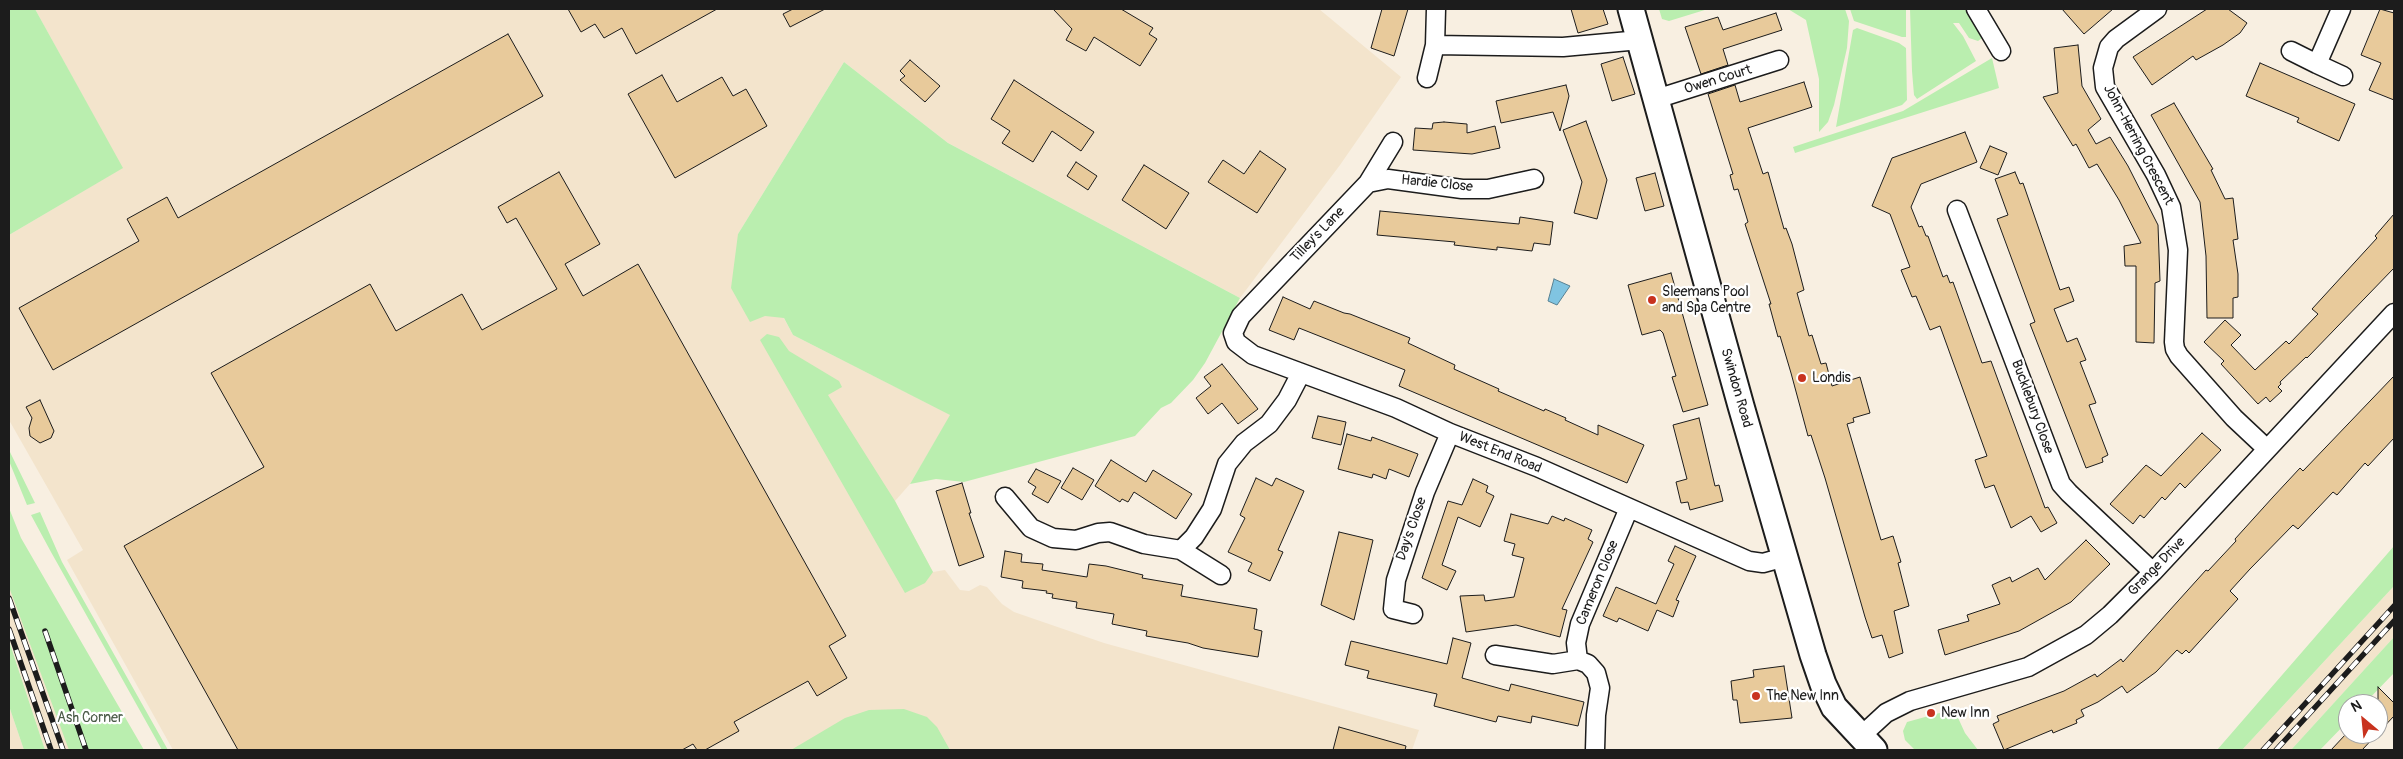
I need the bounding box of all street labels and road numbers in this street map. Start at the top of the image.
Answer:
street label: Owen Court [1682,62,1754,98]
street label: John-Herring Crescent [2099,82,2177,208]
street label: Hardie Close [1400,172,1474,196]
street label: Tilley's Lane [1288,204,1348,266]
street label: Swindon Road [1717,346,1755,430]
street label: Bucklebury Close [2007,358,2057,456]
street label: West End Road [1456,429,1544,477]
street label: Day's Close [1393,495,1431,563]
street label: Grange Drive [2125,534,2189,600]
street label: Cameron Close [1573,538,1623,628]

